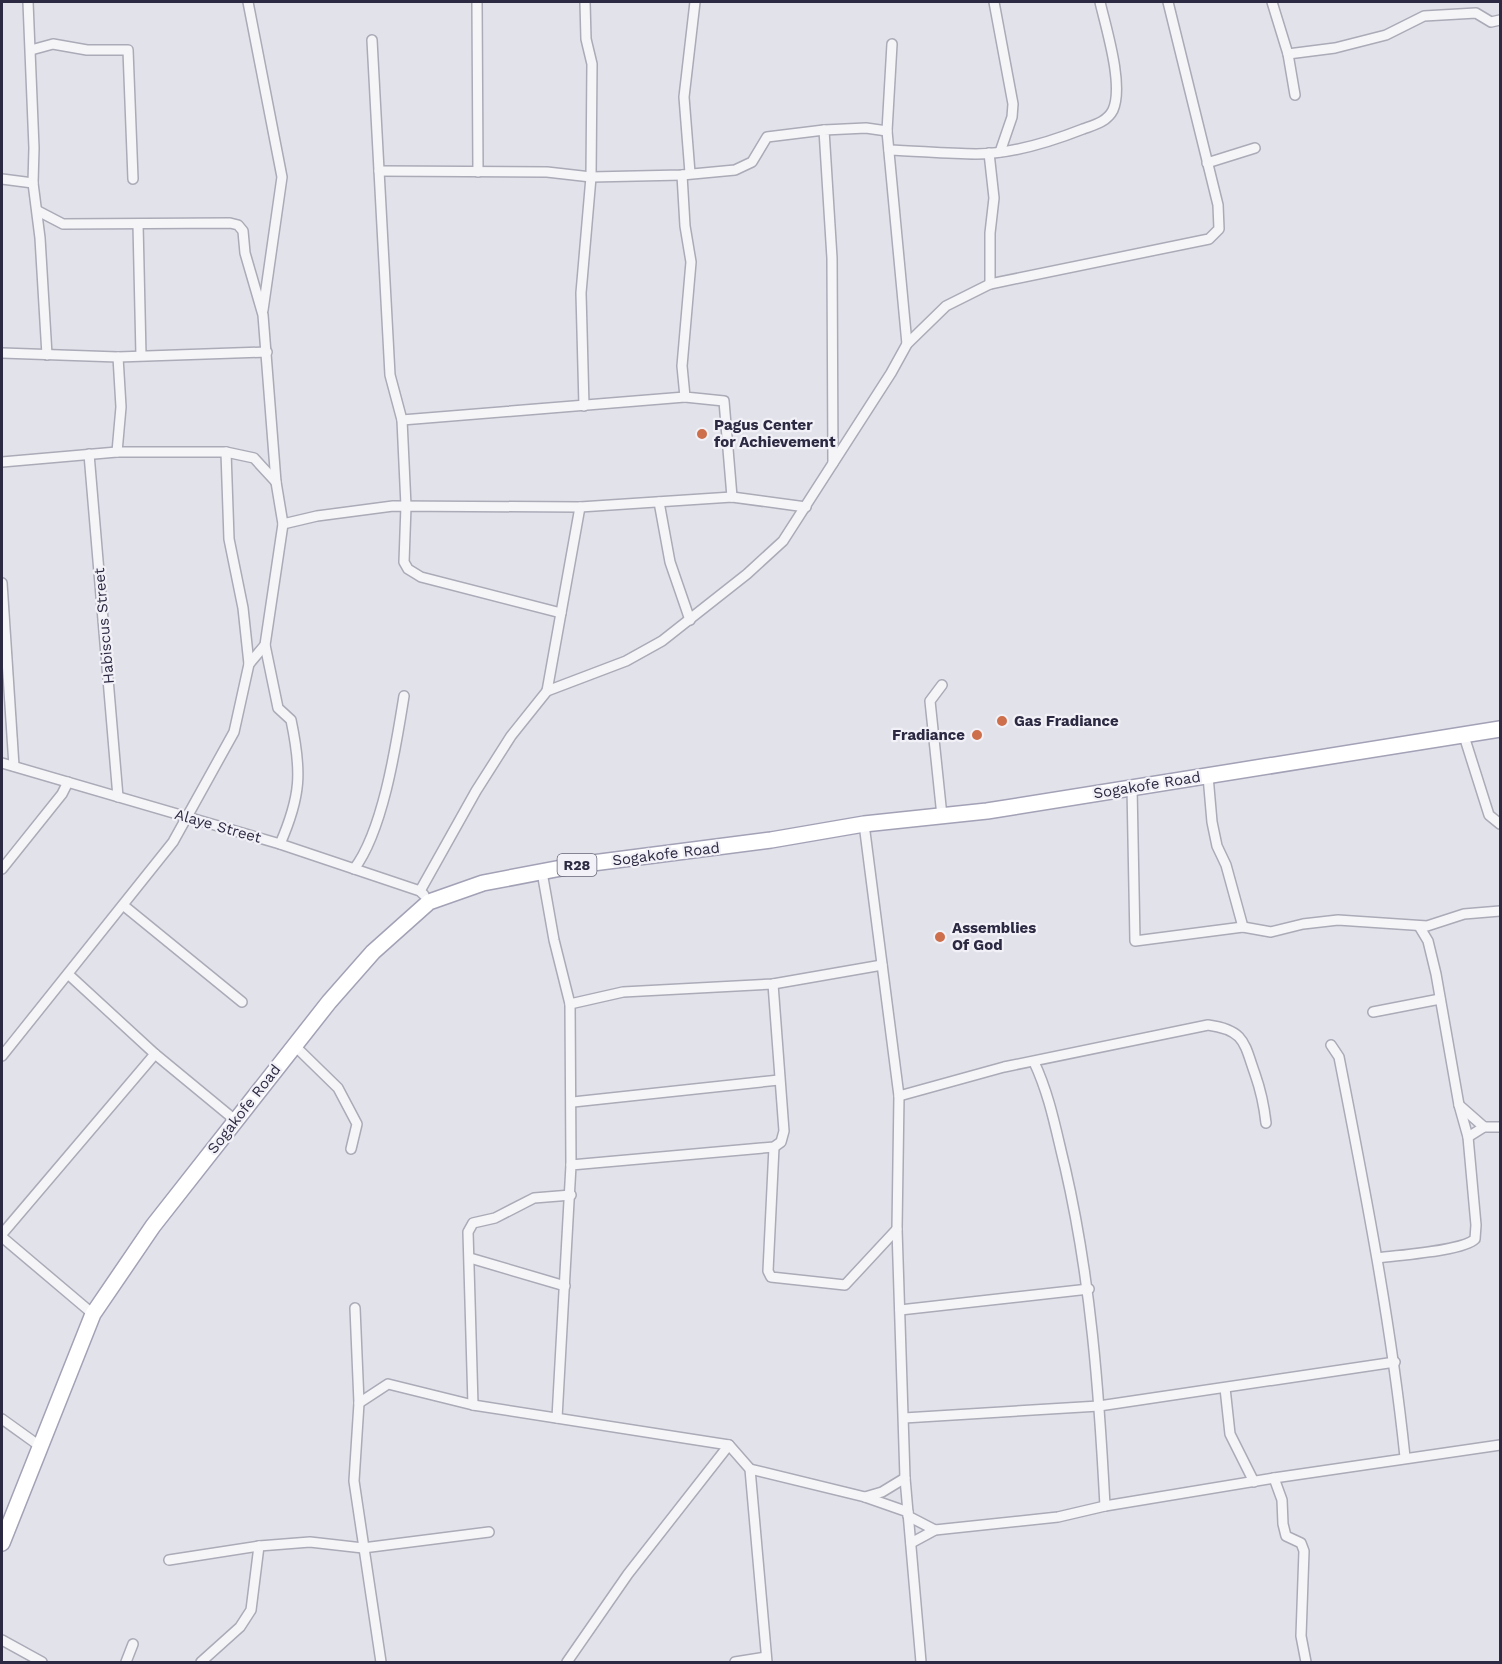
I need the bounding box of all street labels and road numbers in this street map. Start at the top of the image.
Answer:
street label: Habiscus Street [90,566,118,685]
street label: Sogakofe Road [1092,768,1202,802]
street label: Alaye Street [173,805,264,847]
street label: Sogakofe Road [611,838,721,870]
road number: R28 [558,854,596,876]
street label: Sogakofe Road [204,1061,284,1157]

